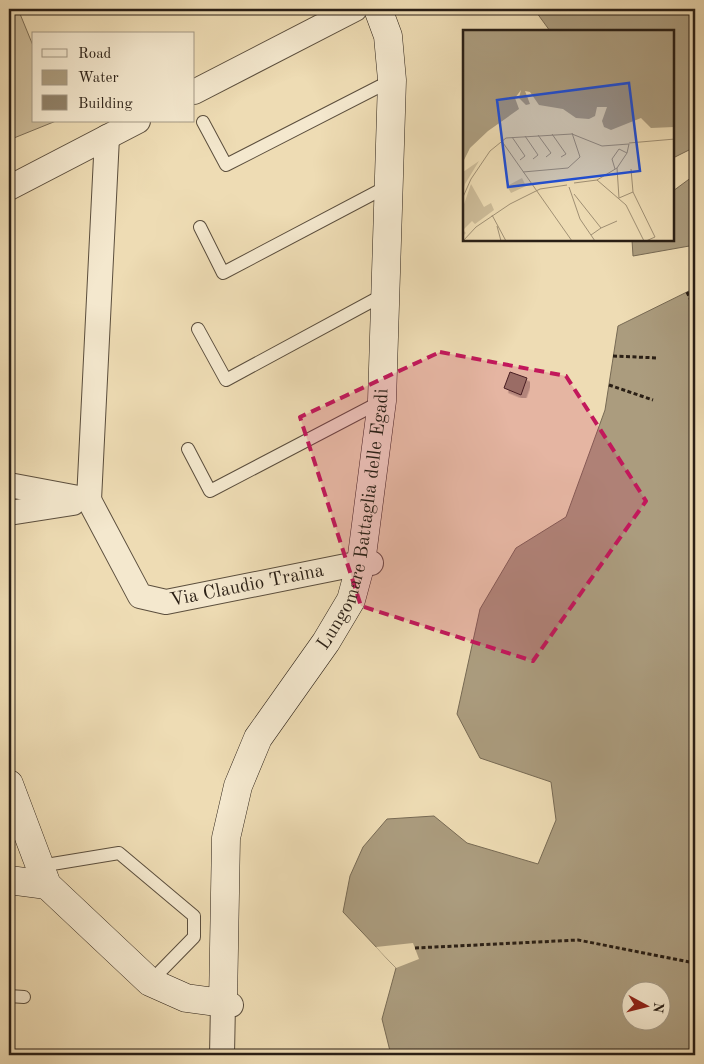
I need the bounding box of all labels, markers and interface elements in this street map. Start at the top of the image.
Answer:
inset map [463,30,674,241]
legend [32,32,195,122]
text: Road [78,47,112,62]
text: Water [78,71,119,86]
text: Building [78,97,133,112]
street label: Lungomare Battaglia delle Egadi [314,388,392,654]
street label: Via Claudio Traina [168,561,326,610]
north arrow [622,982,672,1032]
text: N [650,1001,666,1014]

